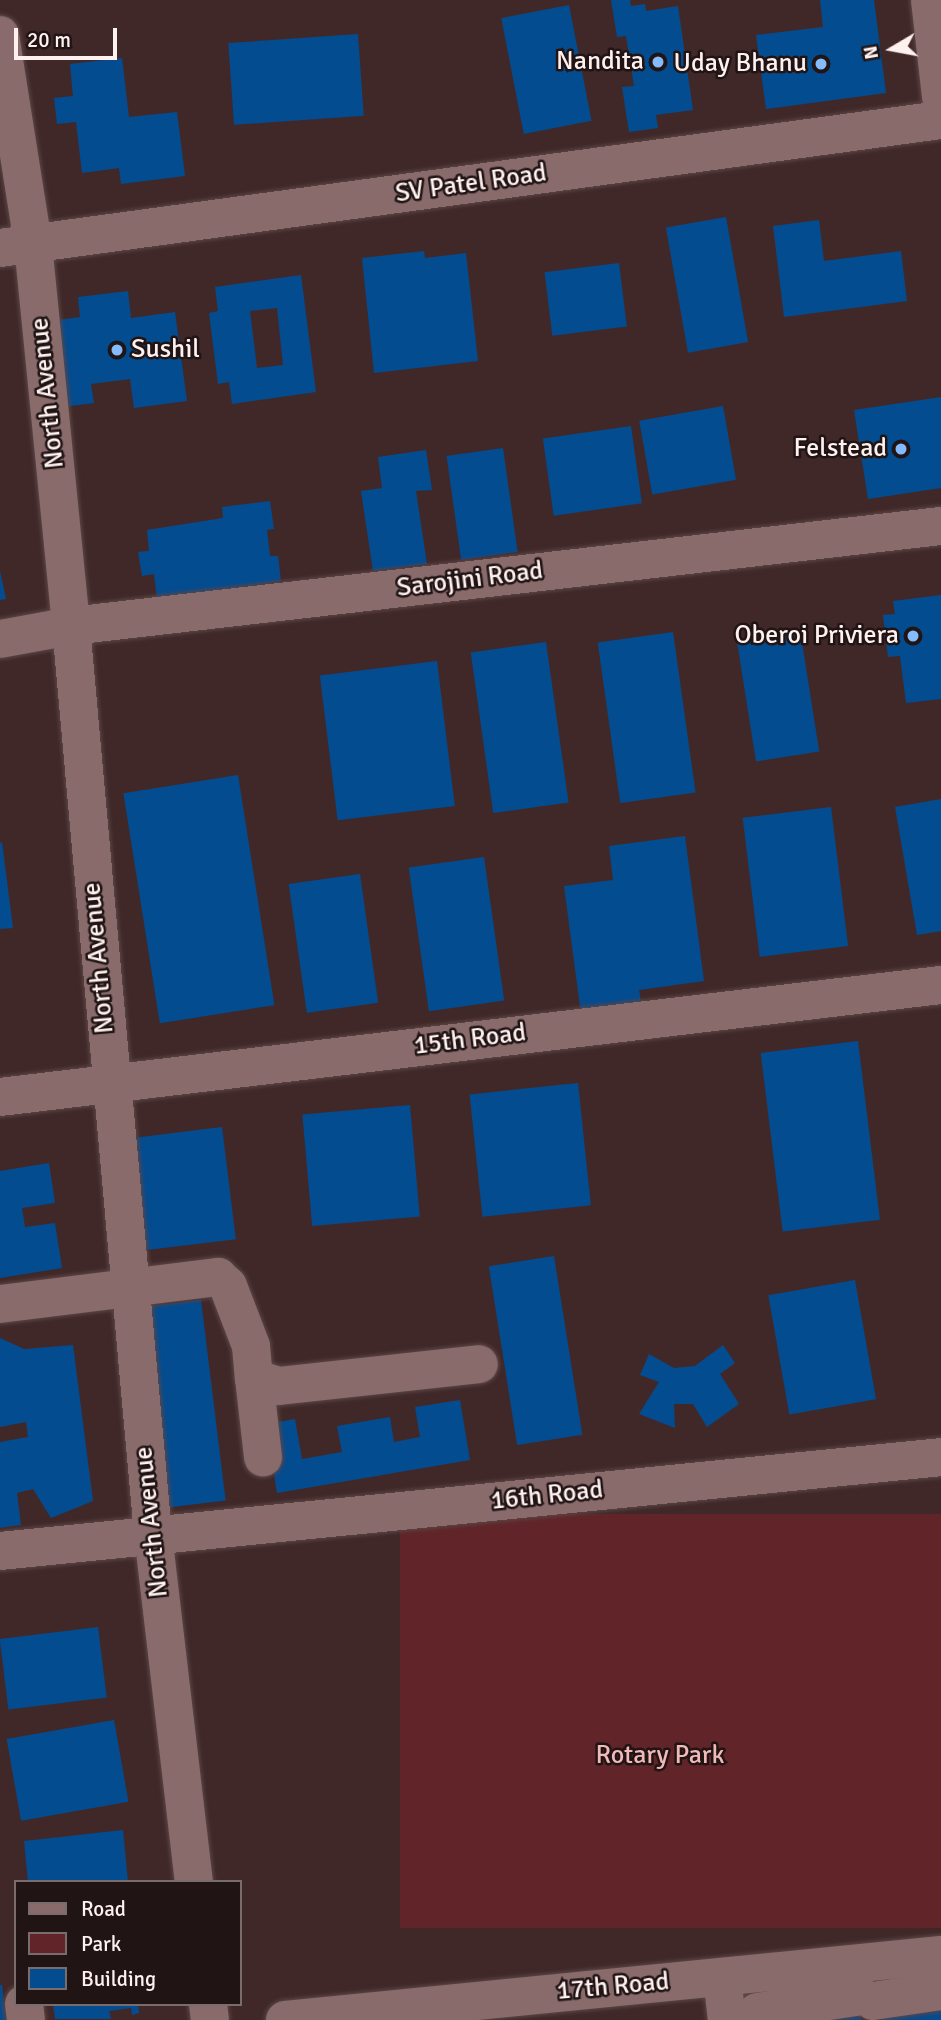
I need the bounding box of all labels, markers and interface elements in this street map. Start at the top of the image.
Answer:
scale bar [18,14,121,58]
north arrow [857,14,927,84]
text: 20 m [27,27,71,53]
text: N [858,44,884,61]
place label: Nandita [556,46,644,78]
place label: Uday Bhanu [674,48,807,80]
marker: Nandita [650,54,666,70]
marker: Uday Bhanu [813,56,829,72]
street label: SV Patel Road [393,158,549,210]
street label: North Avenue [25,316,71,470]
place label: Sushil [131,334,200,366]
marker: Sushil [109,342,125,358]
place label: Felstead [793,433,887,465]
marker: Felstead [893,441,909,457]
street label: Sarojini Road [395,556,545,604]
place label: Oberoi Priviera [735,620,899,652]
marker: Oberoi Priviera [905,628,921,644]
street label: North Avenue [77,881,121,1035]
street label: 15th Road [412,1018,528,1062]
street label: North Avenue [129,1445,175,1599]
street label: 16th Road [489,1475,605,1517]
park label: Rotary Park [596,1740,724,1772]
legend [14,1880,242,2006]
text: Road [81,1896,126,1922]
text: Park [81,1931,121,1957]
text: Building [81,1966,156,1992]
street label: 17th Road [556,1967,670,2007]

